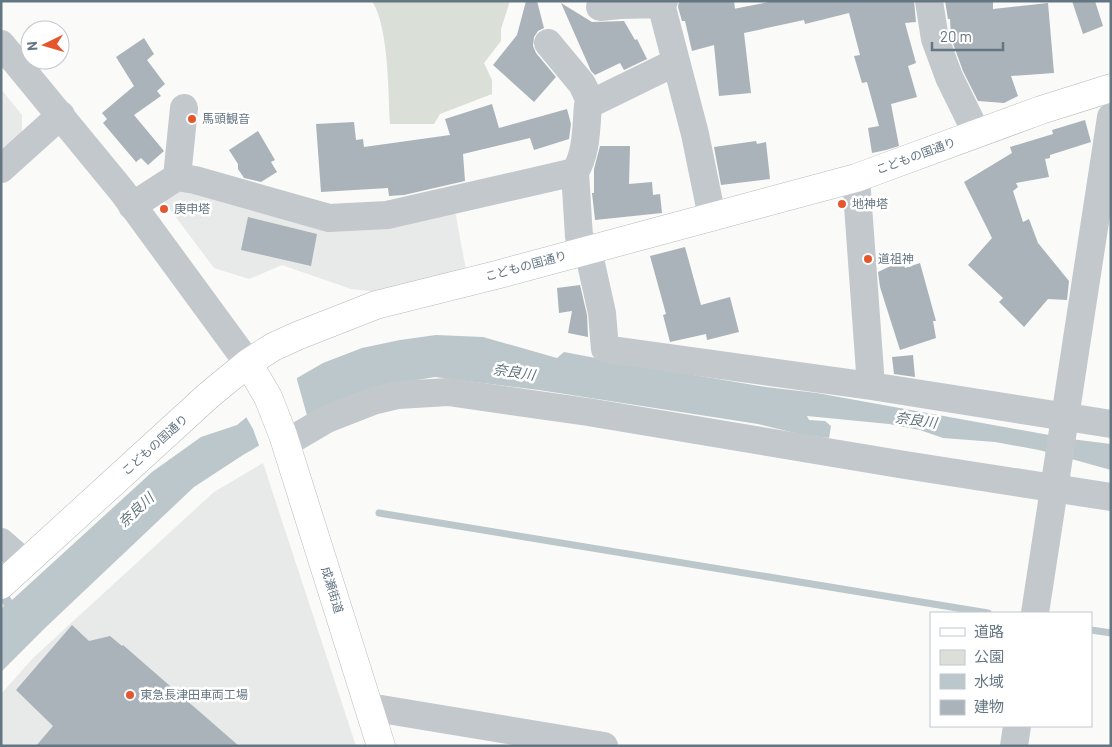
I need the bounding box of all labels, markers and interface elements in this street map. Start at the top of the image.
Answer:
north arrow [20,20,70,70]
scale bar [932,20,1003,52]
text: 20 m [940,27,972,45]
text: N [23,41,40,52]
place label: 馬頭観音 [202,111,250,125]
marker: 馬頭観音 [186,113,198,125]
street label: こどもの国通り [874,134,958,176]
place label: 地神塔 [852,196,888,210]
marker: 地神塔 [836,198,848,210]
place label: 庚申塔 [174,201,210,215]
marker: 庚申塔 [158,203,170,215]
street label: こどもの国通り [483,247,568,283]
place label: 道祖神 [878,251,914,265]
marker: 道祖神 [862,253,874,265]
water label: 奈良川 [492,360,538,383]
water label: 奈良川 [894,408,940,431]
street label: こどもの国通り [118,411,190,478]
water label: 奈良川 [115,488,158,530]
street label: 成瀬街道 [319,565,347,615]
legend [930,612,1092,727]
text: 道路 [974,622,1004,640]
text: 公園 [974,647,1004,665]
text: 水域 [974,672,1004,690]
place label: 東急長津田車両工場 [140,687,248,701]
marker: 東急長津田車両工場 [124,689,136,701]
text: 建物 [974,697,1004,715]

